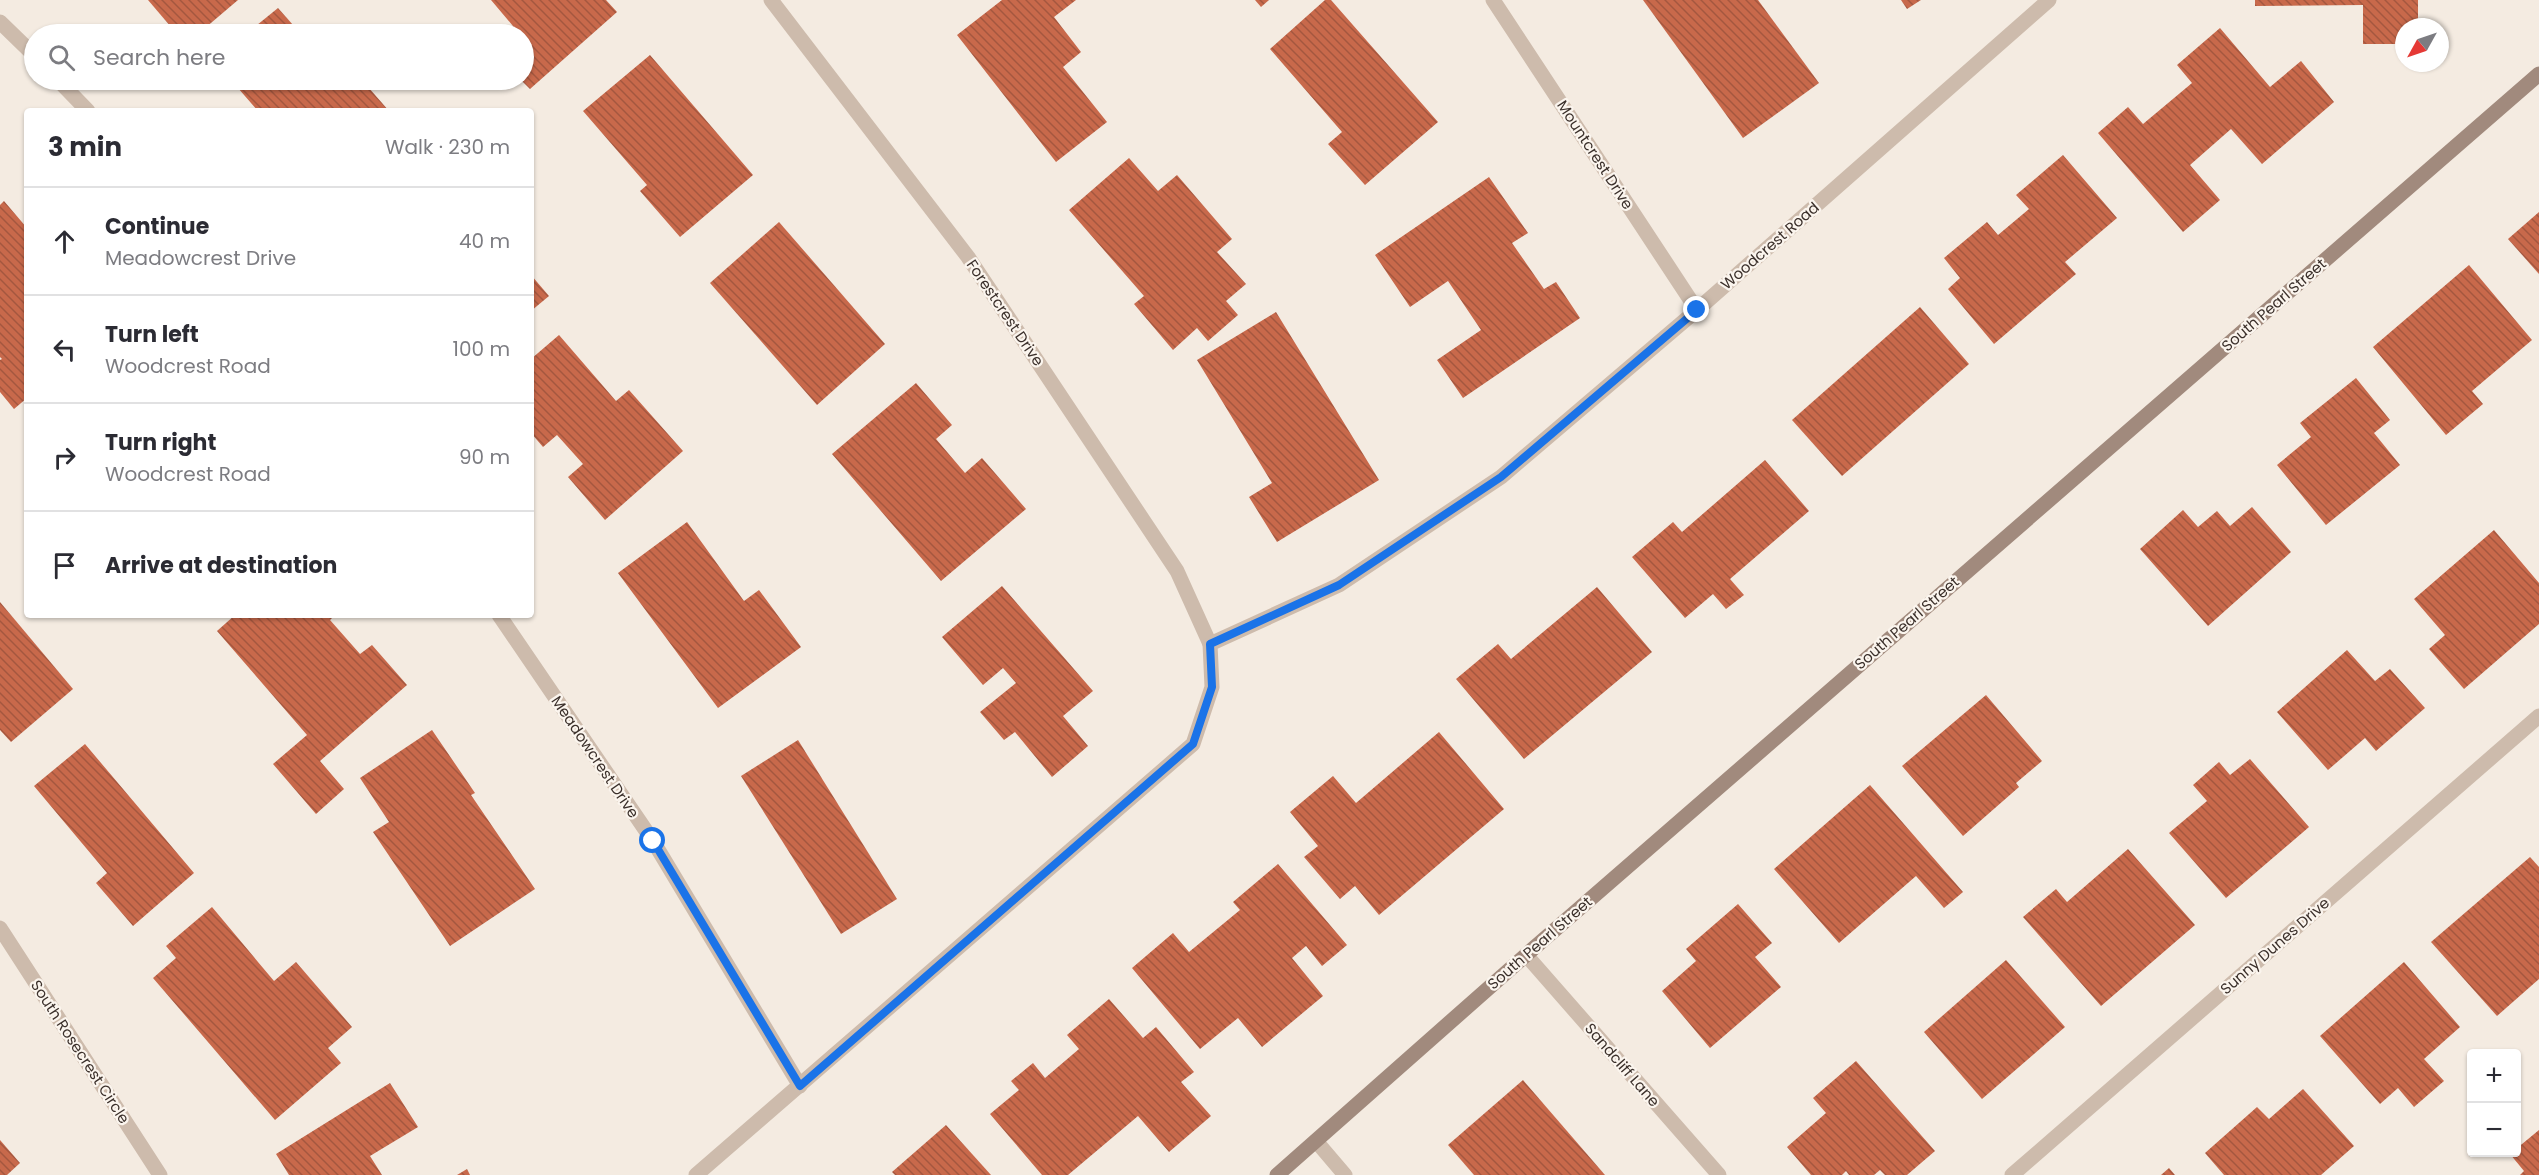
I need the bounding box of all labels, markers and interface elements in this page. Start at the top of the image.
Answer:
north arrow [2395,18,2449,72]
search box [24,24,534,90]
icon: search [45,41,78,74]
text: Search here [93,42,226,73]
street label: Mountcrest Drive [1552,96,1639,213]
text: 3 min [48,129,122,165]
text: Walk · 230 m [385,133,510,161]
street label: Woodcrest Road [1716,197,1823,294]
text: Continue [105,211,209,242]
icon: ahead [48,225,81,258]
text: 40 m [459,227,510,255]
text: Meadowcrest Drive [105,244,296,272]
street label: South Pearl Street [2217,253,2331,356]
street label: Forestcrest Drive [962,255,1049,370]
route end [1683,296,1709,322]
text: Turn left [105,319,199,350]
icon: left [48,333,81,366]
text: 100 m [453,335,510,363]
text: Woodcrest Road [105,352,271,380]
text: Turn right [105,427,216,458]
icon: right [48,441,81,474]
text: 90 m [459,443,510,471]
text: Woodcrest Road [105,460,271,488]
icon: arrive [48,549,81,582]
text: Arrive at destination [105,550,337,581]
street label: South Pearl Street [1850,571,1964,674]
street label: Meadowcrest Drive [547,691,644,822]
route start [639,827,665,853]
street label: South Pearl Street [1483,891,1597,994]
street label: Sunny Dunes Drive [2215,892,2334,999]
street label: South Rosecrest Circle [26,976,135,1128]
street label: Sandcliff Lane [1580,1018,1665,1111]
map controls [2467,1049,2521,1157]
button: + [2467,1049,2521,1103]
button: − [2467,1103,2521,1157]

